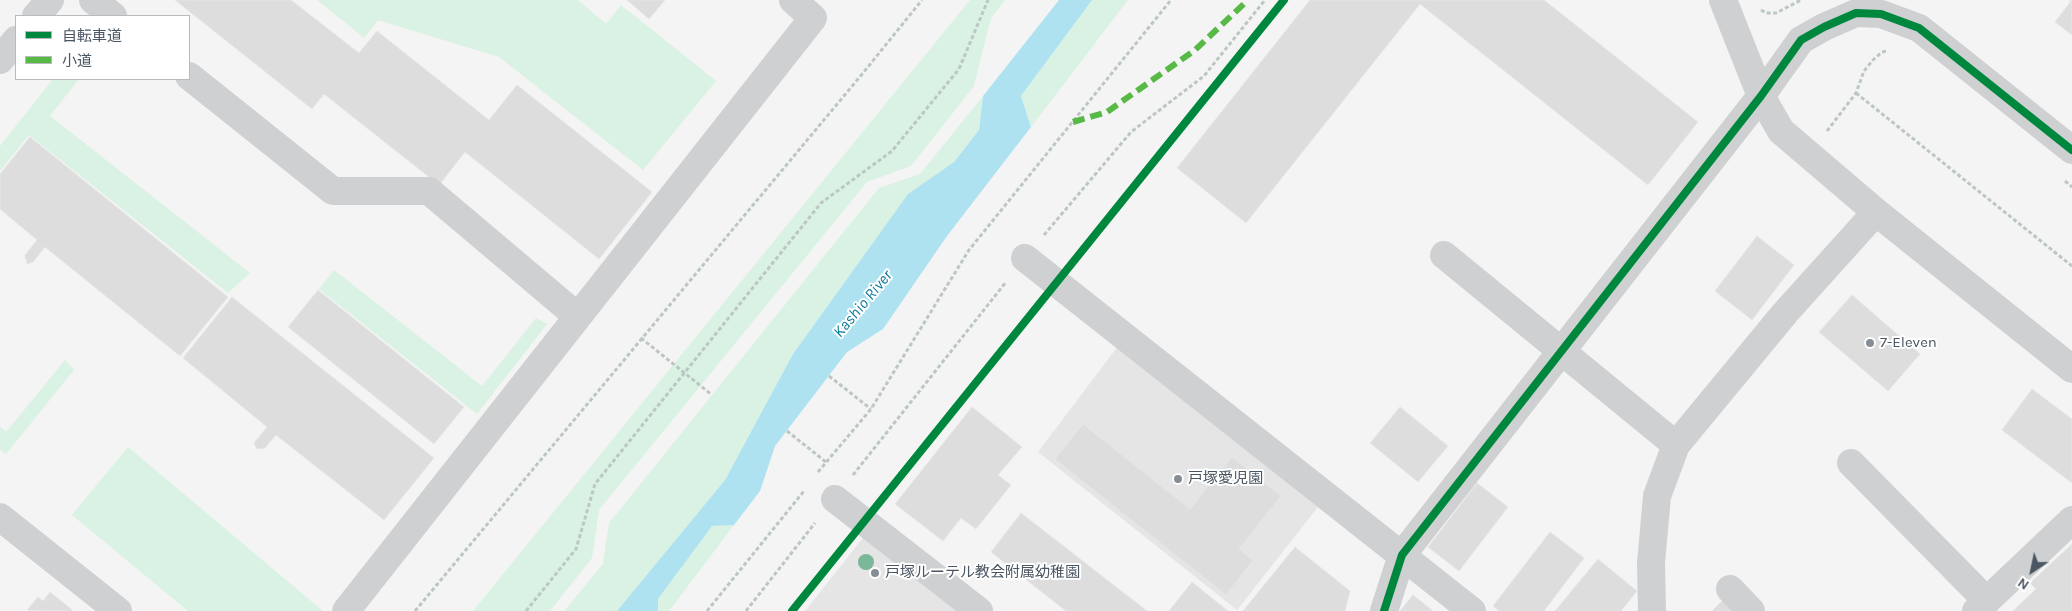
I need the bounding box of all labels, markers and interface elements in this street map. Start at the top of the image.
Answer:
legend [15,15,190,80]
text: 自転車道 [62,27,122,45]
text: 小道 [62,52,92,70]
water label: Kashio River [829,266,897,342]
place label: 7-Eleven [1880,334,1937,352]
marker: 7-Eleven [1864,337,1876,349]
place label: 戸塚愛児園 [1188,470,1263,488]
marker: 戸塚愛児園 [1172,473,1184,485]
north arrow [2007,546,2057,596]
place label: 戸塚ルーテル教会附属幼稚園 [885,564,1080,582]
marker: 戸塚ルーテル教会附属幼稚園 [869,567,881,579]
text: N [2014,574,2032,594]

